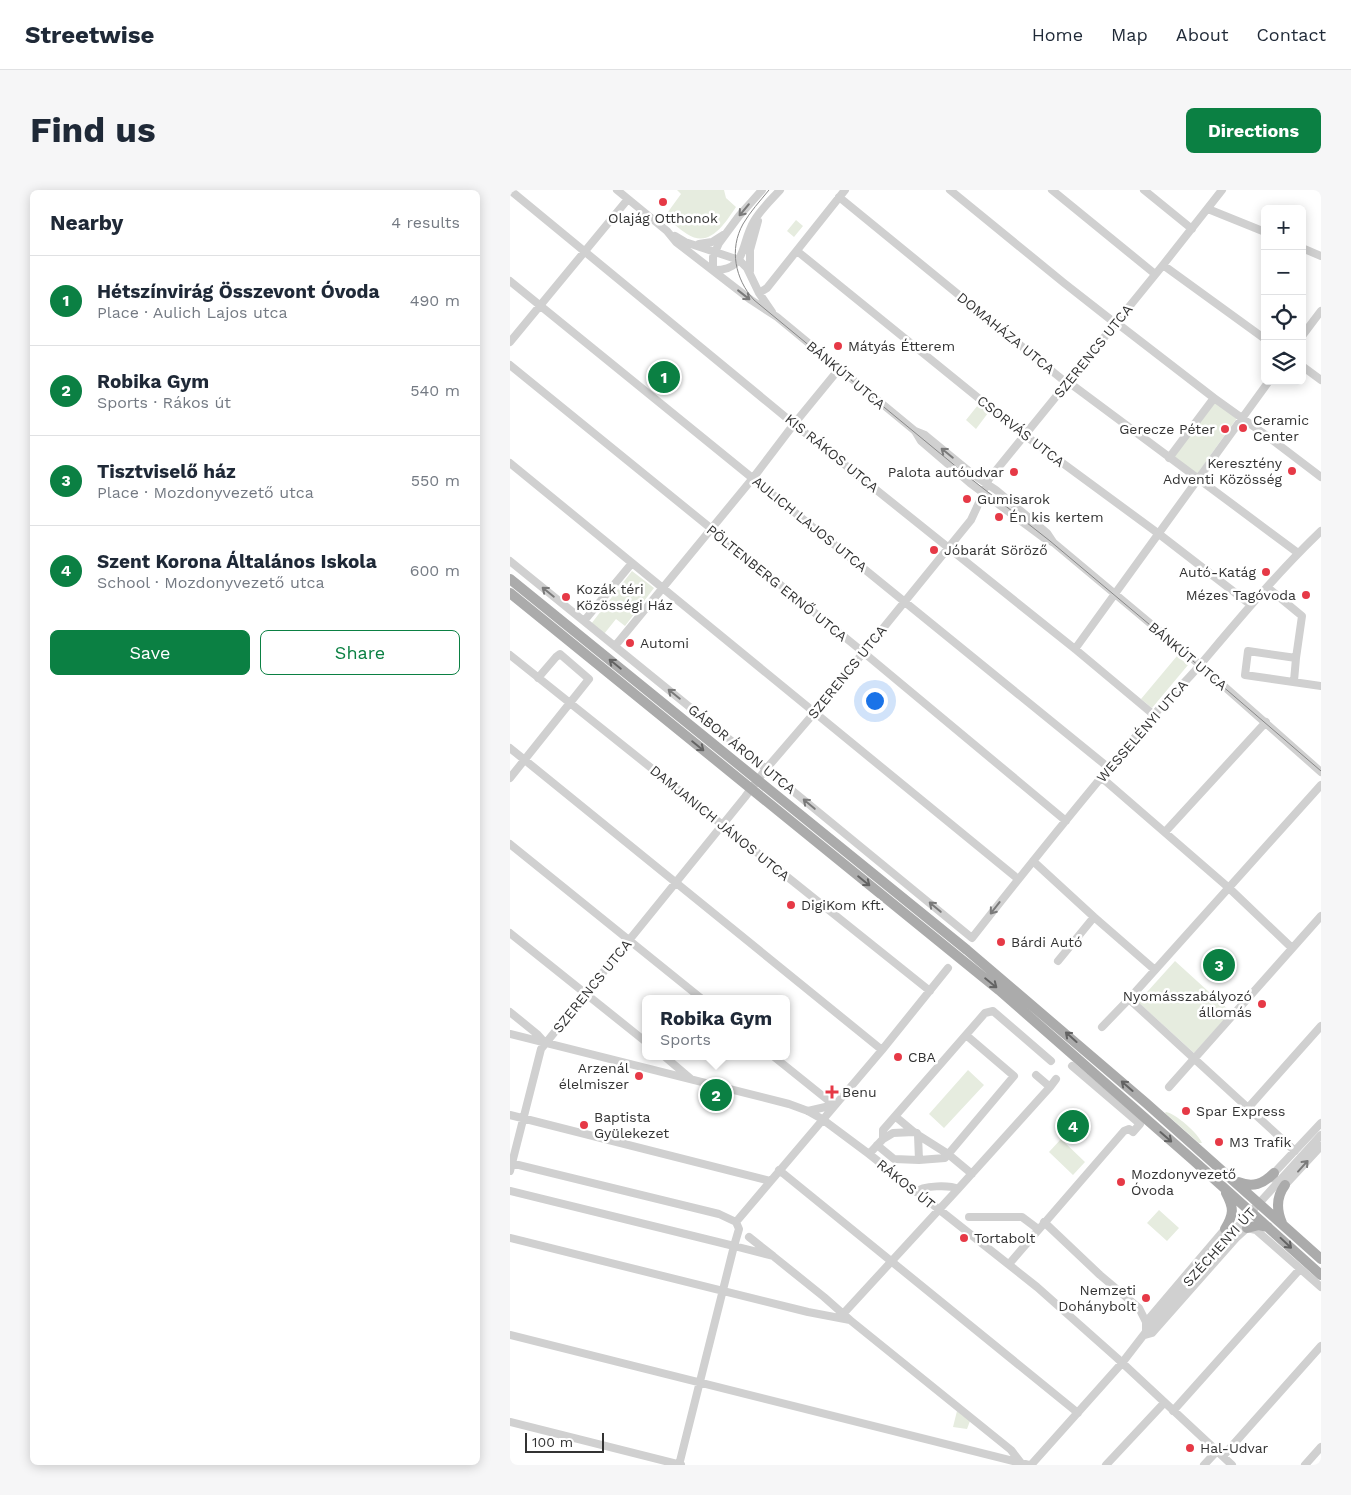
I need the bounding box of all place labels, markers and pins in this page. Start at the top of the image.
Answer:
marker: Olajág Otthonok [657,196,669,208]
place label: Olajág Otthonok [608,210,718,226]
place label: Mátyás Étterem [848,338,955,354]
marker: Mátyás Étterem [832,340,844,352]
pin: 1 [648,358,680,396]
place label: Ceramic Center [1253,412,1309,444]
place label: Gerecze Péter [1119,421,1215,437]
marker: Ceramic Center [1237,422,1249,434]
marker: Gerecze Péter [1219,423,1231,435]
place label: Keresztény Adventi Közösség [1163,455,1283,487]
place label: Palota autóudvar [888,464,1004,480]
marker: Keresztény Adventi Közösség [1286,465,1298,477]
marker: Palota autóudvar [1008,466,1020,478]
place label: Gumisarok [977,491,1050,507]
marker: Gumisarok [961,493,973,505]
place label: Én kis kertem [1009,509,1104,525]
marker: Én kis kertem [993,511,1005,523]
place label: Jóbarát Söröző [944,542,1048,558]
marker: Jóbarát Söröző [928,544,940,556]
place label: Autó-Katág [1179,564,1257,580]
marker: Autó-Katág [1260,566,1272,578]
place label: Kozák téri Közösségi Ház [576,581,673,613]
place label: Mézes Tagóvoda [1186,587,1296,603]
marker: Mézes Tagóvoda [1300,589,1312,601]
marker: Kozák téri Közösségi Ház [560,591,572,603]
place label: Automi [640,635,689,651]
marker: Automi [624,637,636,649]
place label: DigiKom Kft. [801,897,884,913]
marker: DigiKom Kft. [785,899,797,911]
place label: Bárdi Autó [1011,934,1082,950]
marker: Bárdi Autó [995,936,1007,948]
pin: 3 [1203,946,1235,984]
place label: Nyomásszabályozó állomás [1123,988,1252,1020]
marker: Nyomásszabályozó állomás [1256,998,1268,1010]
place label: CBA [908,1049,936,1065]
marker: CBA [892,1051,904,1063]
place label: Arzenál élelmiszer [559,1060,630,1092]
marker: Arzenál élelmiszer [633,1070,645,1082]
pin: 2 [700,1076,732,1114]
place label: Benu [842,1084,877,1100]
marker: Benu [826,1086,838,1098]
place label: Spar Express [1196,1103,1285,1119]
marker: Spar Express [1180,1105,1192,1117]
pin: 4 [1057,1107,1089,1145]
place label: Baptista Gyülekezet [594,1109,669,1141]
marker: Baptista Gyülekezet [578,1119,590,1131]
place label: M3 Trafik [1229,1134,1292,1150]
marker: M3 Trafik [1213,1136,1225,1148]
place label: Mozdonyvezető Óvoda [1131,1166,1236,1198]
marker: Mozdonyvezető Óvoda [1115,1176,1127,1188]
place label: Tortabolt [974,1230,1036,1246]
marker: Tortabolt [958,1232,970,1244]
place label: Nemzeti Dohánybolt [1058,1282,1136,1314]
marker: Nemzeti Dohánybolt [1140,1292,1152,1304]
place label: Hal-Udvar [1200,1440,1269,1456]
marker: Hal-Udvar [1184,1442,1196,1454]

